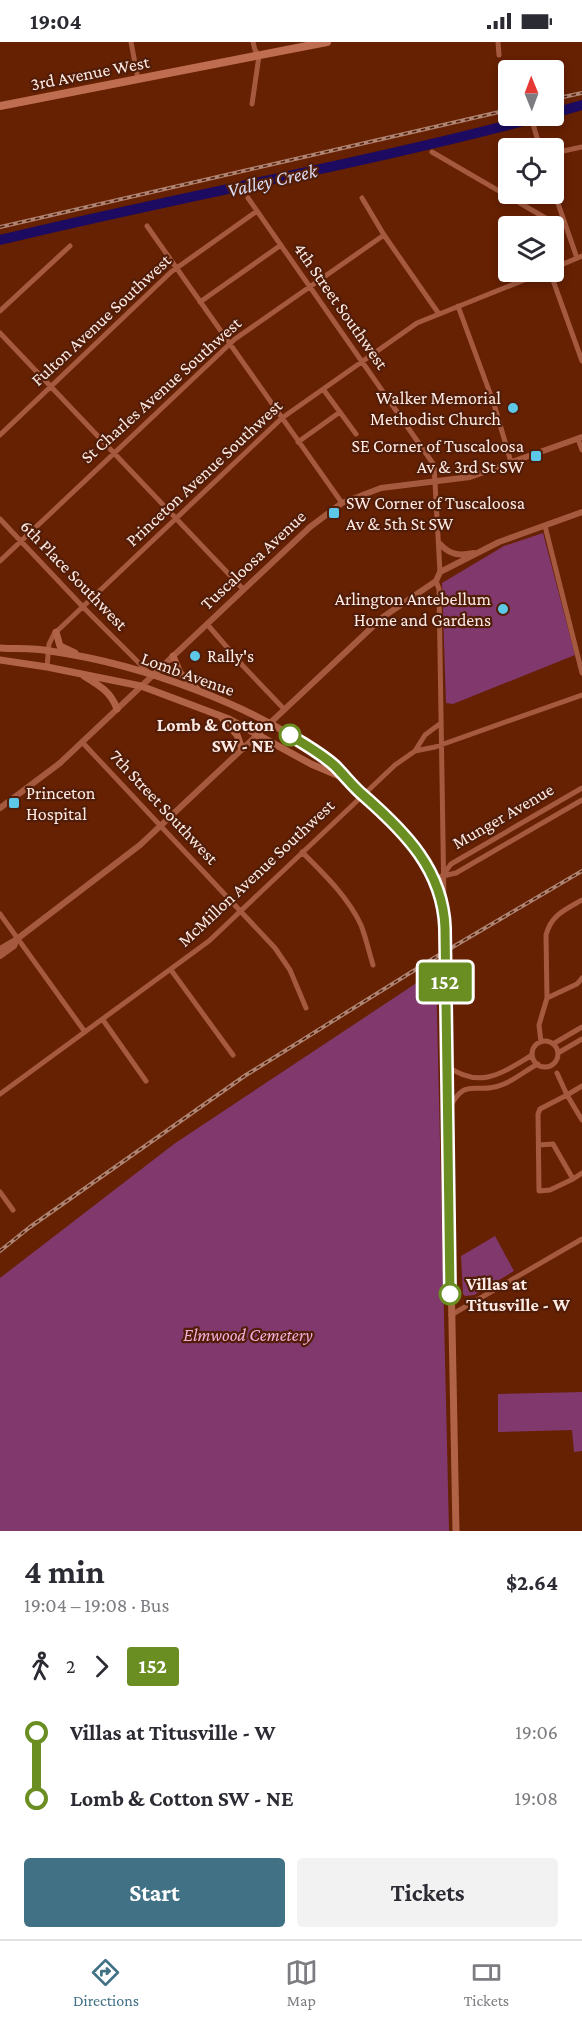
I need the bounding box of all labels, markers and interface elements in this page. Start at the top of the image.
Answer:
text: 19:04 [30,9,82,34]
street label: 3rd Avenue West [29,51,152,94]
north arrow [498,60,564,126]
map controls [498,60,564,282]
button: locate [498,138,564,204]
water label: Valley Creek [225,159,321,202]
button: layers [498,216,564,282]
street label: 4th Street Southwest [290,239,393,374]
street label: Fulton Avenue Southwest [27,249,176,390]
street label: St Charles Avenue Southwest [77,312,246,467]
place label: Walker Memorial Methodist Church [370,388,501,429]
street label: Princeton Avenue Southwest [122,395,287,550]
marker: Walker Memorial Methodist Church [506,401,520,415]
place label: SE Corner of Tuscaloosa Av & 3rd St SW [351,436,524,477]
marker: SE Corner of Tuscaloosa Av & 3rd St SW [529,449,543,463]
place label: SW Corner of Tuscaloosa Av & 5th St SW [346,493,525,534]
street label: Tuscaloosa Avenue [196,506,310,614]
marker: SW Corner of Tuscaloosa Av & 5th St SW [327,506,341,520]
street label: 6th Place Southwest [16,516,132,635]
place label: Arlington Antebellum Home and Gardens [335,589,492,630]
marker: Arlington Antebellum Home and Gardens [496,602,510,616]
place label: Rally's [207,646,254,666]
street label: Lomb Avenue [139,648,238,700]
marker: Rally's [188,649,202,663]
place label: Lomb & Cotton SW - NE [157,715,275,756]
marker: Lomb & Cotton SW - NE [279,724,301,746]
street label: 7th Street Southwest [106,746,223,869]
street label: Munger Avenue [449,779,557,853]
place label: Princeton Hospital [26,783,96,824]
street label: McMillon Avenue Southwest [174,795,339,951]
marker: Princeton Hospital [7,796,21,810]
line badge: 152 [410,962,480,1002]
text: 152 [431,970,459,994]
place label: Villas at Titusville - W [465,1274,571,1315]
marker: Villas at Titusville - W [439,1283,461,1305]
park label: Elmwood Cemetery [183,1325,313,1345]
text: 4 min [24,1553,105,1590]
text: $2.64 [506,1570,558,1595]
text: 19:04 – 19:08 · Bus [24,1594,169,1616]
icon: walk [24,1650,57,1683]
icon: forward [85,1650,118,1683]
text: 152 [139,1654,167,1678]
text: 2 [66,1655,76,1677]
text: Villas at Titusville - W [70,1720,276,1745]
text: 19:06 [515,1721,558,1743]
text: Lomb & Cotton SW - NE [70,1786,294,1811]
text: 19:08 [515,1787,558,1809]
button: Start [24,1858,285,1927]
button: Tickets [297,1858,558,1927]
tab: Directions [73,1956,139,2009]
tab: Map [285,1956,318,2009]
tab: Tickets [464,1956,509,2009]

